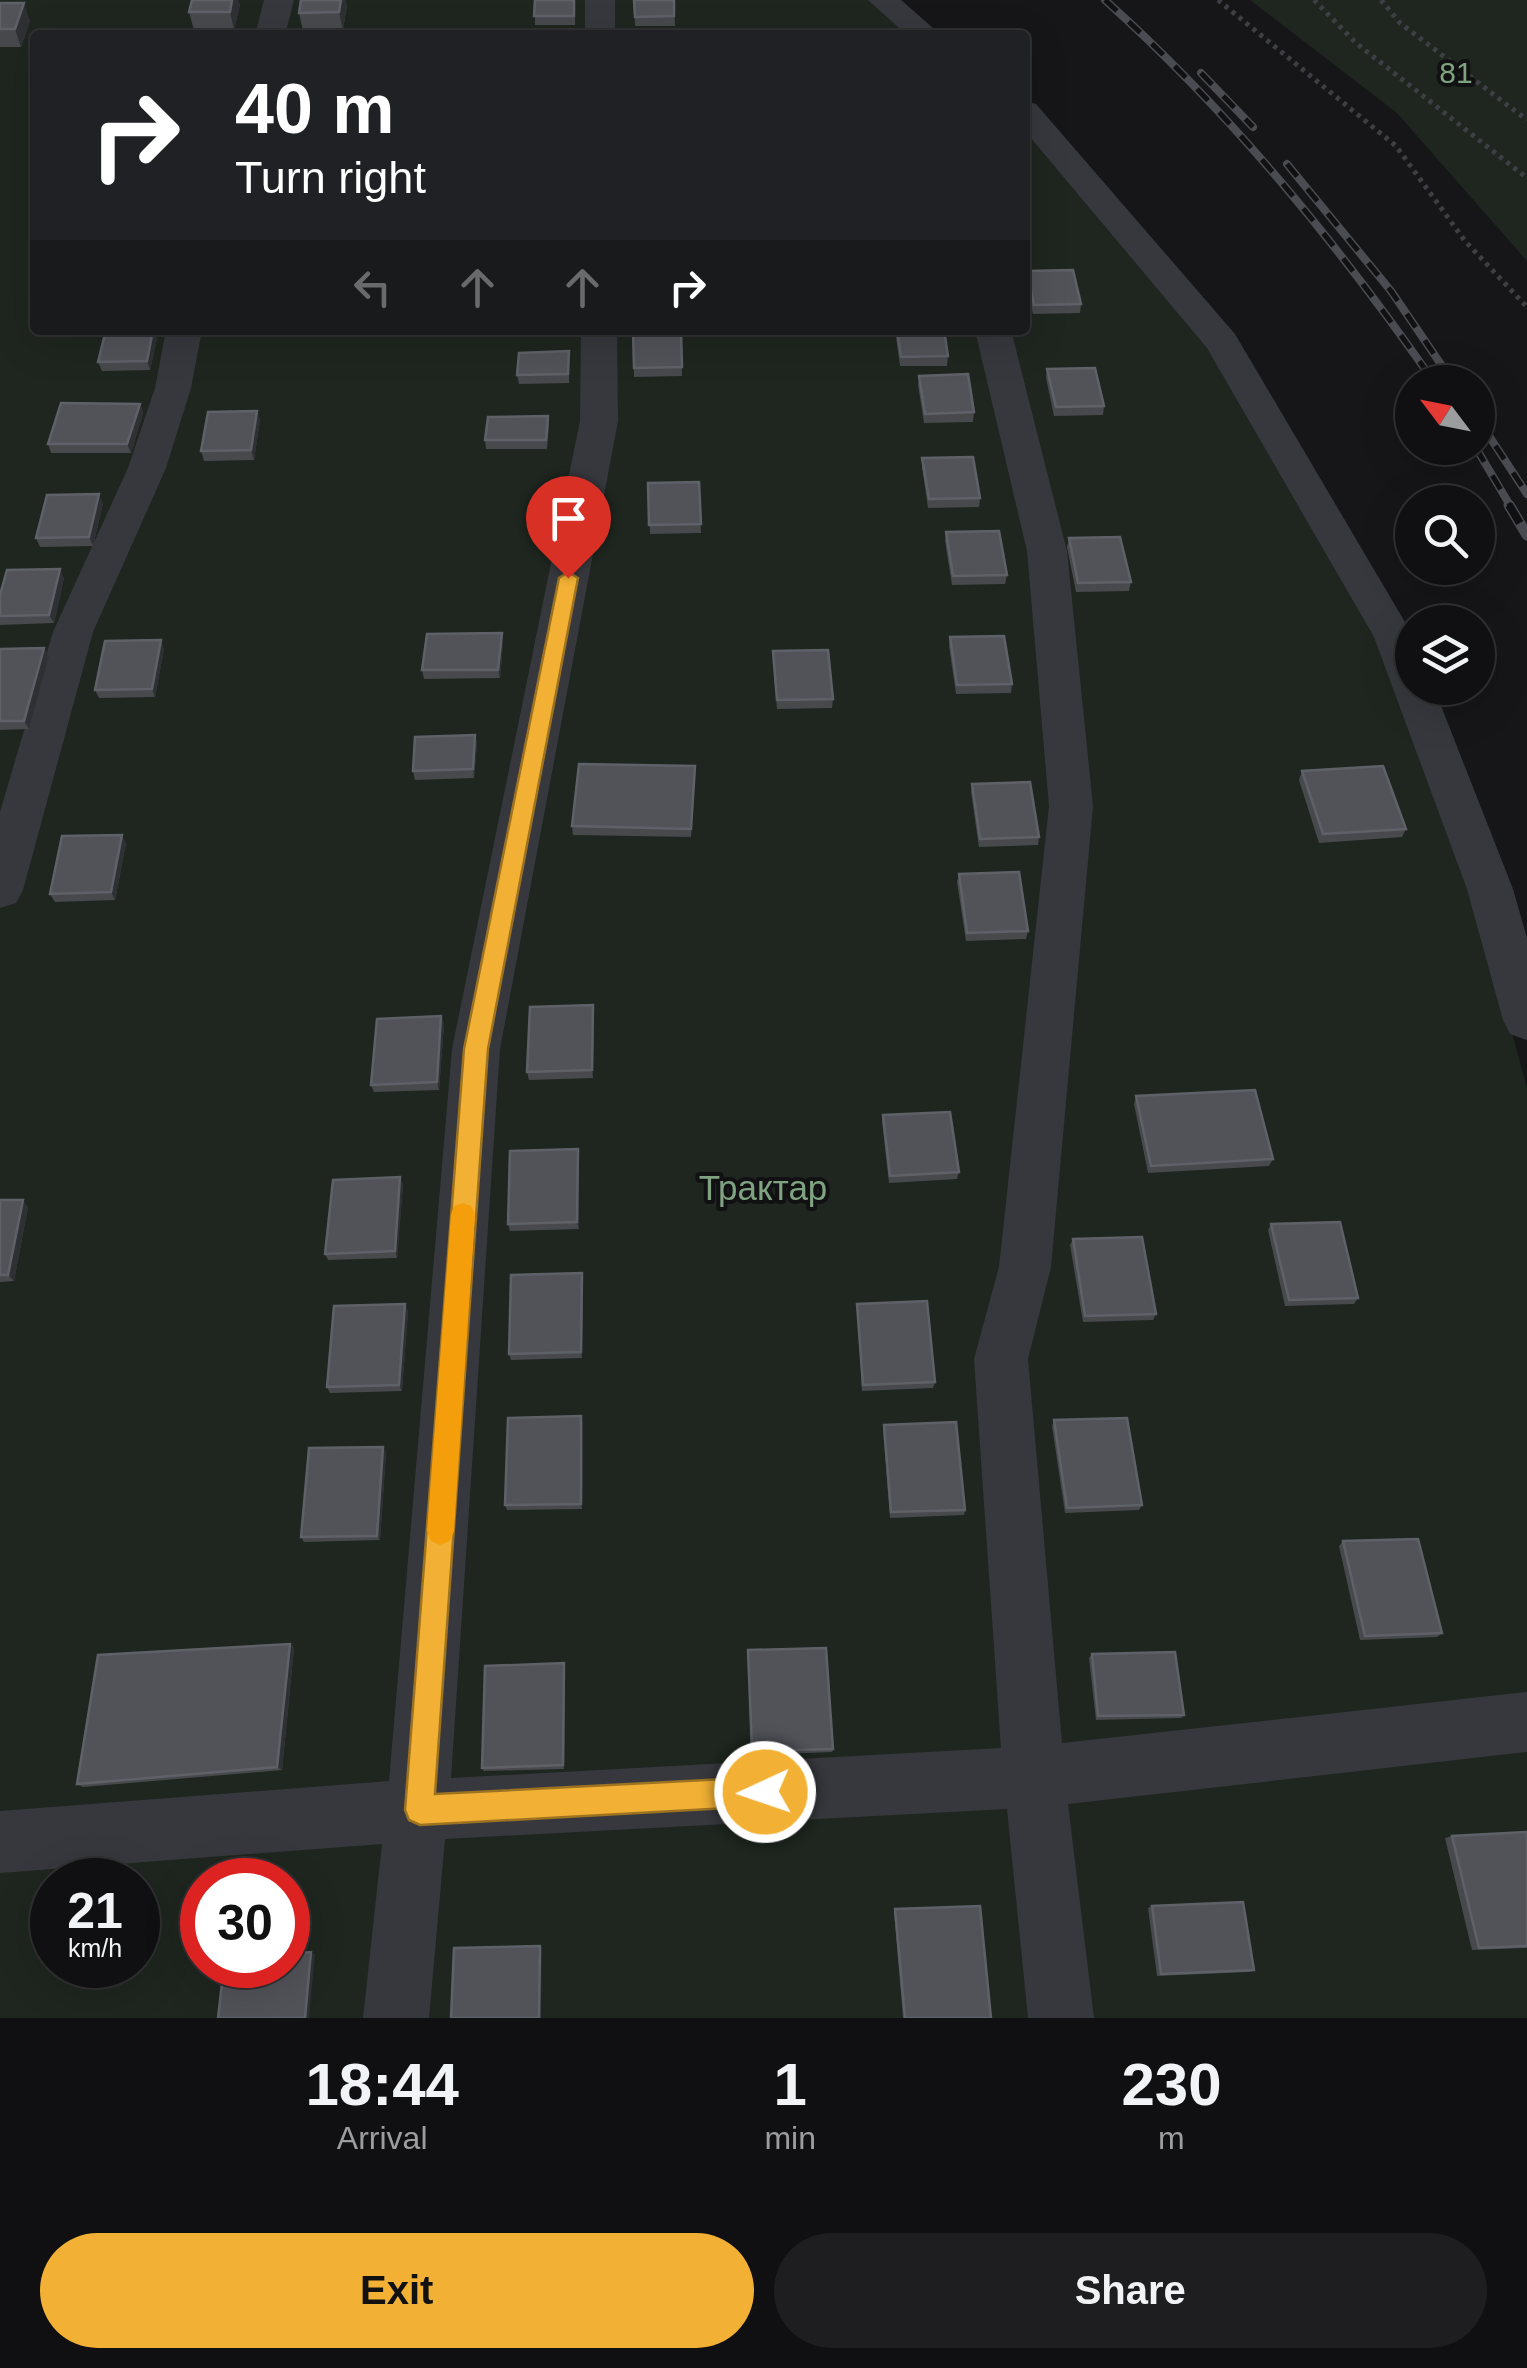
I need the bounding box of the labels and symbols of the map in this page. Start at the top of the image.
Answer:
park label: 81 [1439,56,1473,89]
north arrow [1395,365,1495,465]
pin [526,476,611,579]
park label: Трактар [699,1168,827,1207]
position arrow [713,1740,817,1844]
speed limit sign: 30 [180,1858,310,1988]

